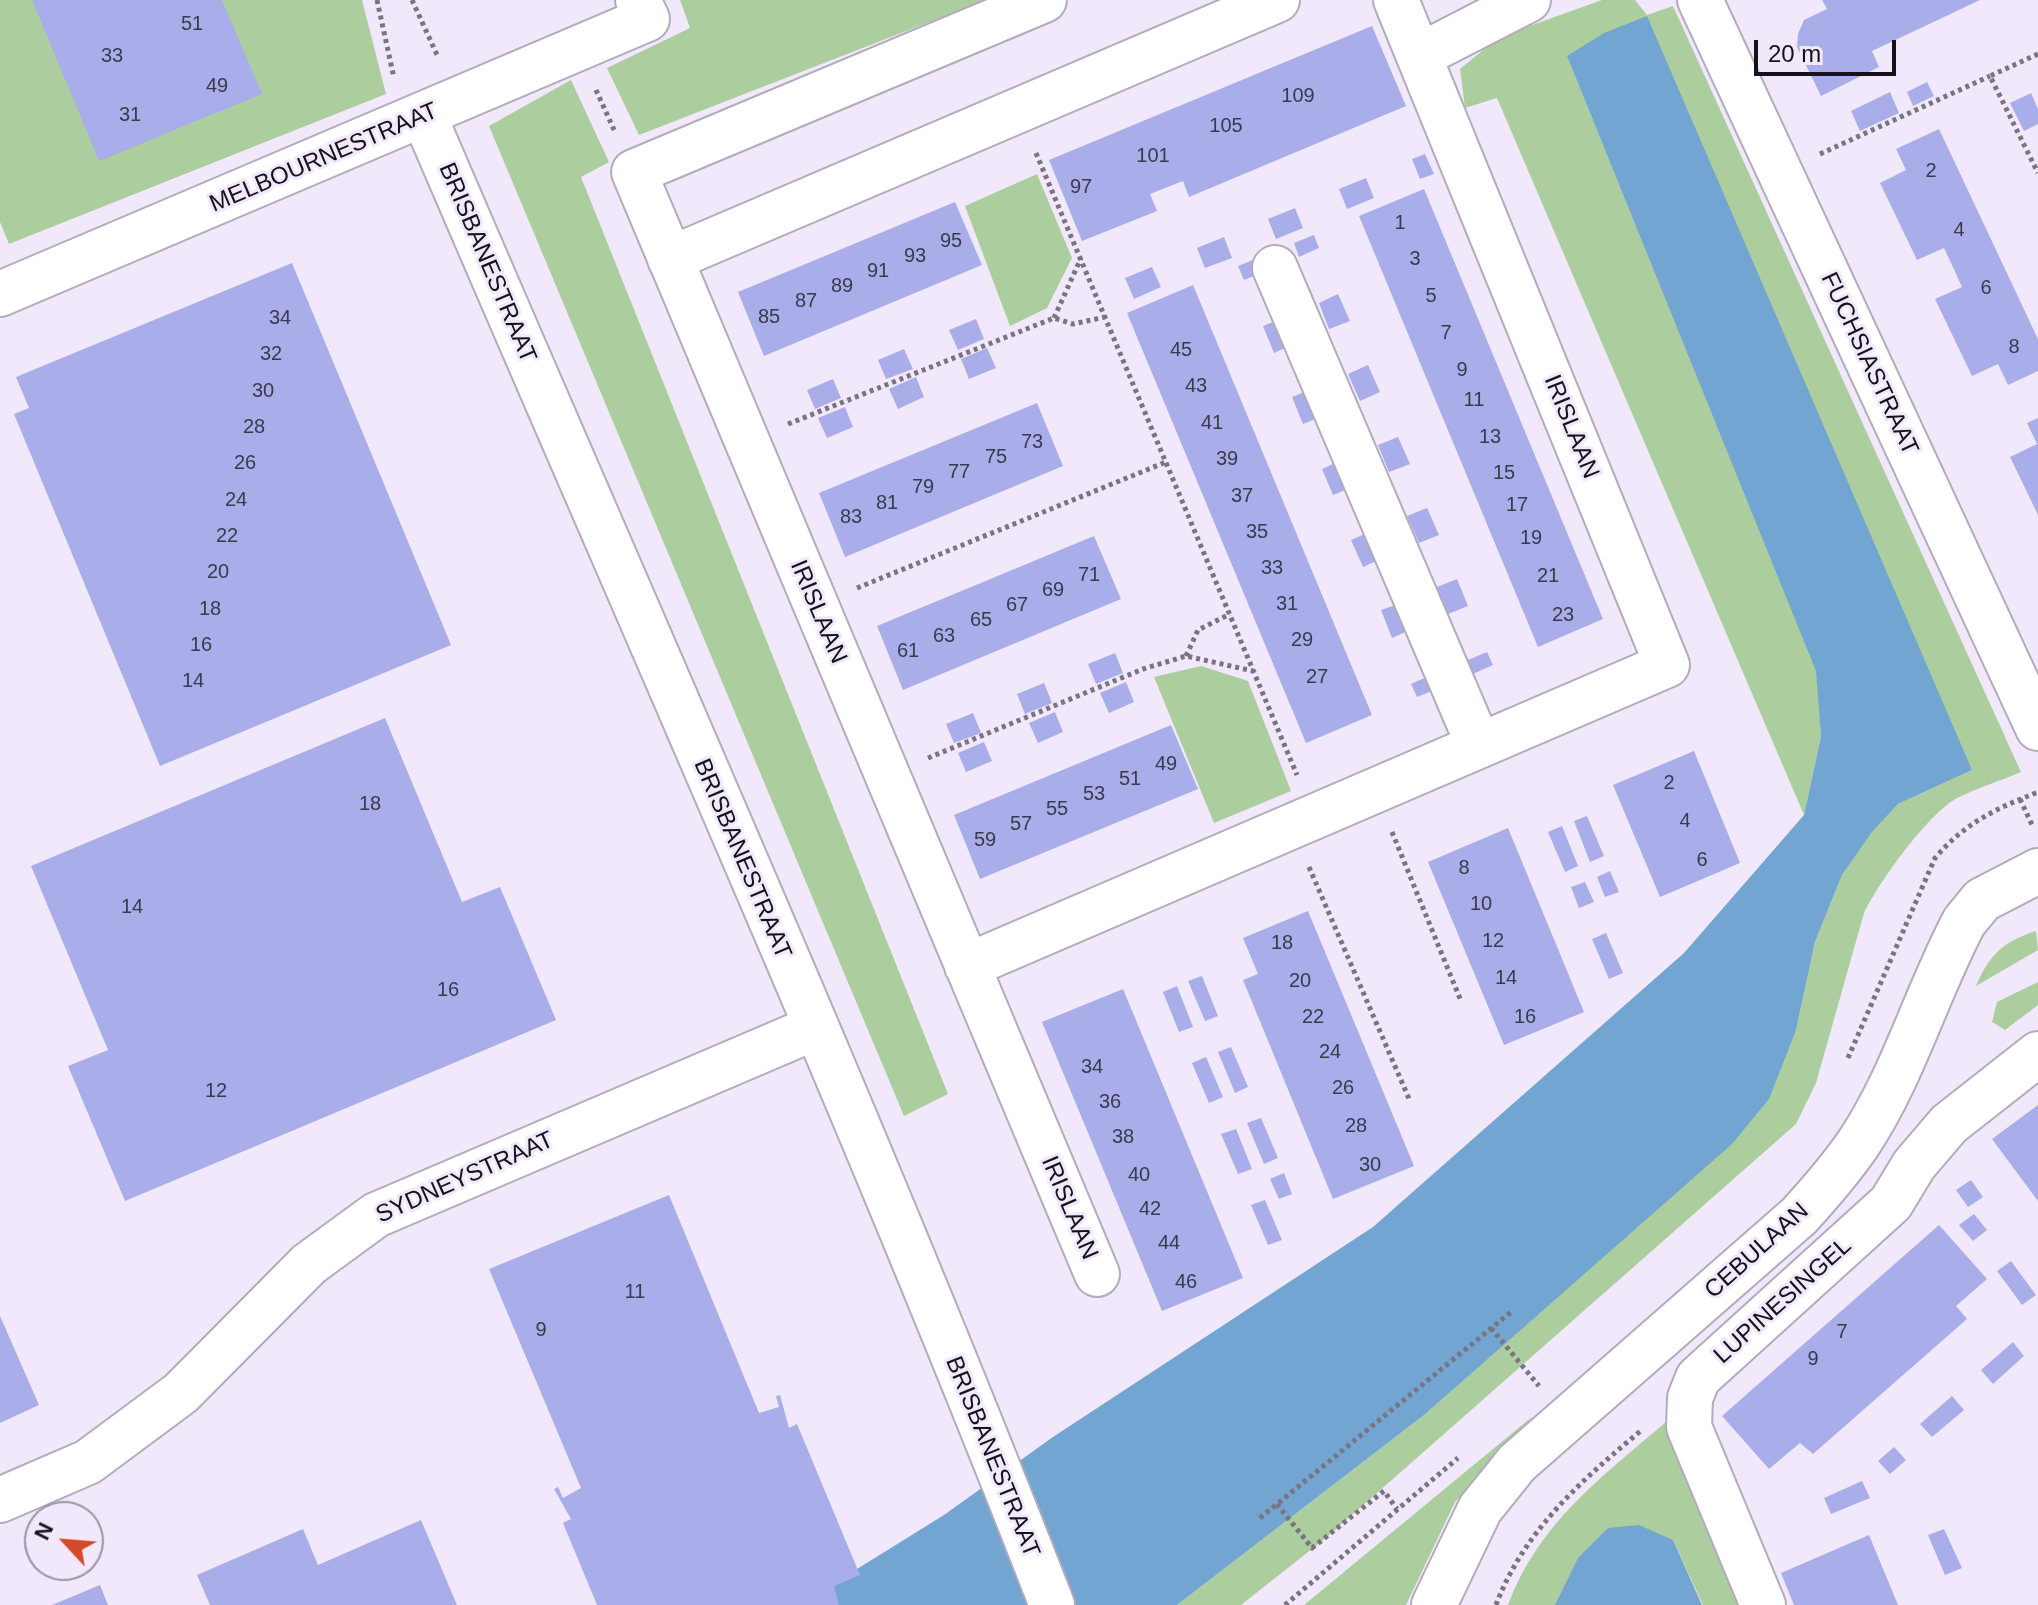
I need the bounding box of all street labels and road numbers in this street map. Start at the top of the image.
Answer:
street label: MELBOURNESTRAAT [206,97,442,219]
street label: BRISBANESTRAAT [432,159,542,367]
street label: FUCHSIASTRAAT [1814,268,1924,460]
street label: IRISLAAN [1537,371,1605,483]
street label: IRISLAAN [783,556,853,668]
street label: BRISBANESTRAAT [687,755,797,963]
street label: SYDNEYSTRAAT [372,1126,558,1230]
street label: IRISLAAN [1034,1152,1104,1264]
street label: CEBULAAN [1699,1197,1815,1305]
street label: LUPINESINGEL [1708,1232,1858,1370]
street label: BRISBANESTRAAT [939,1352,1045,1562]

